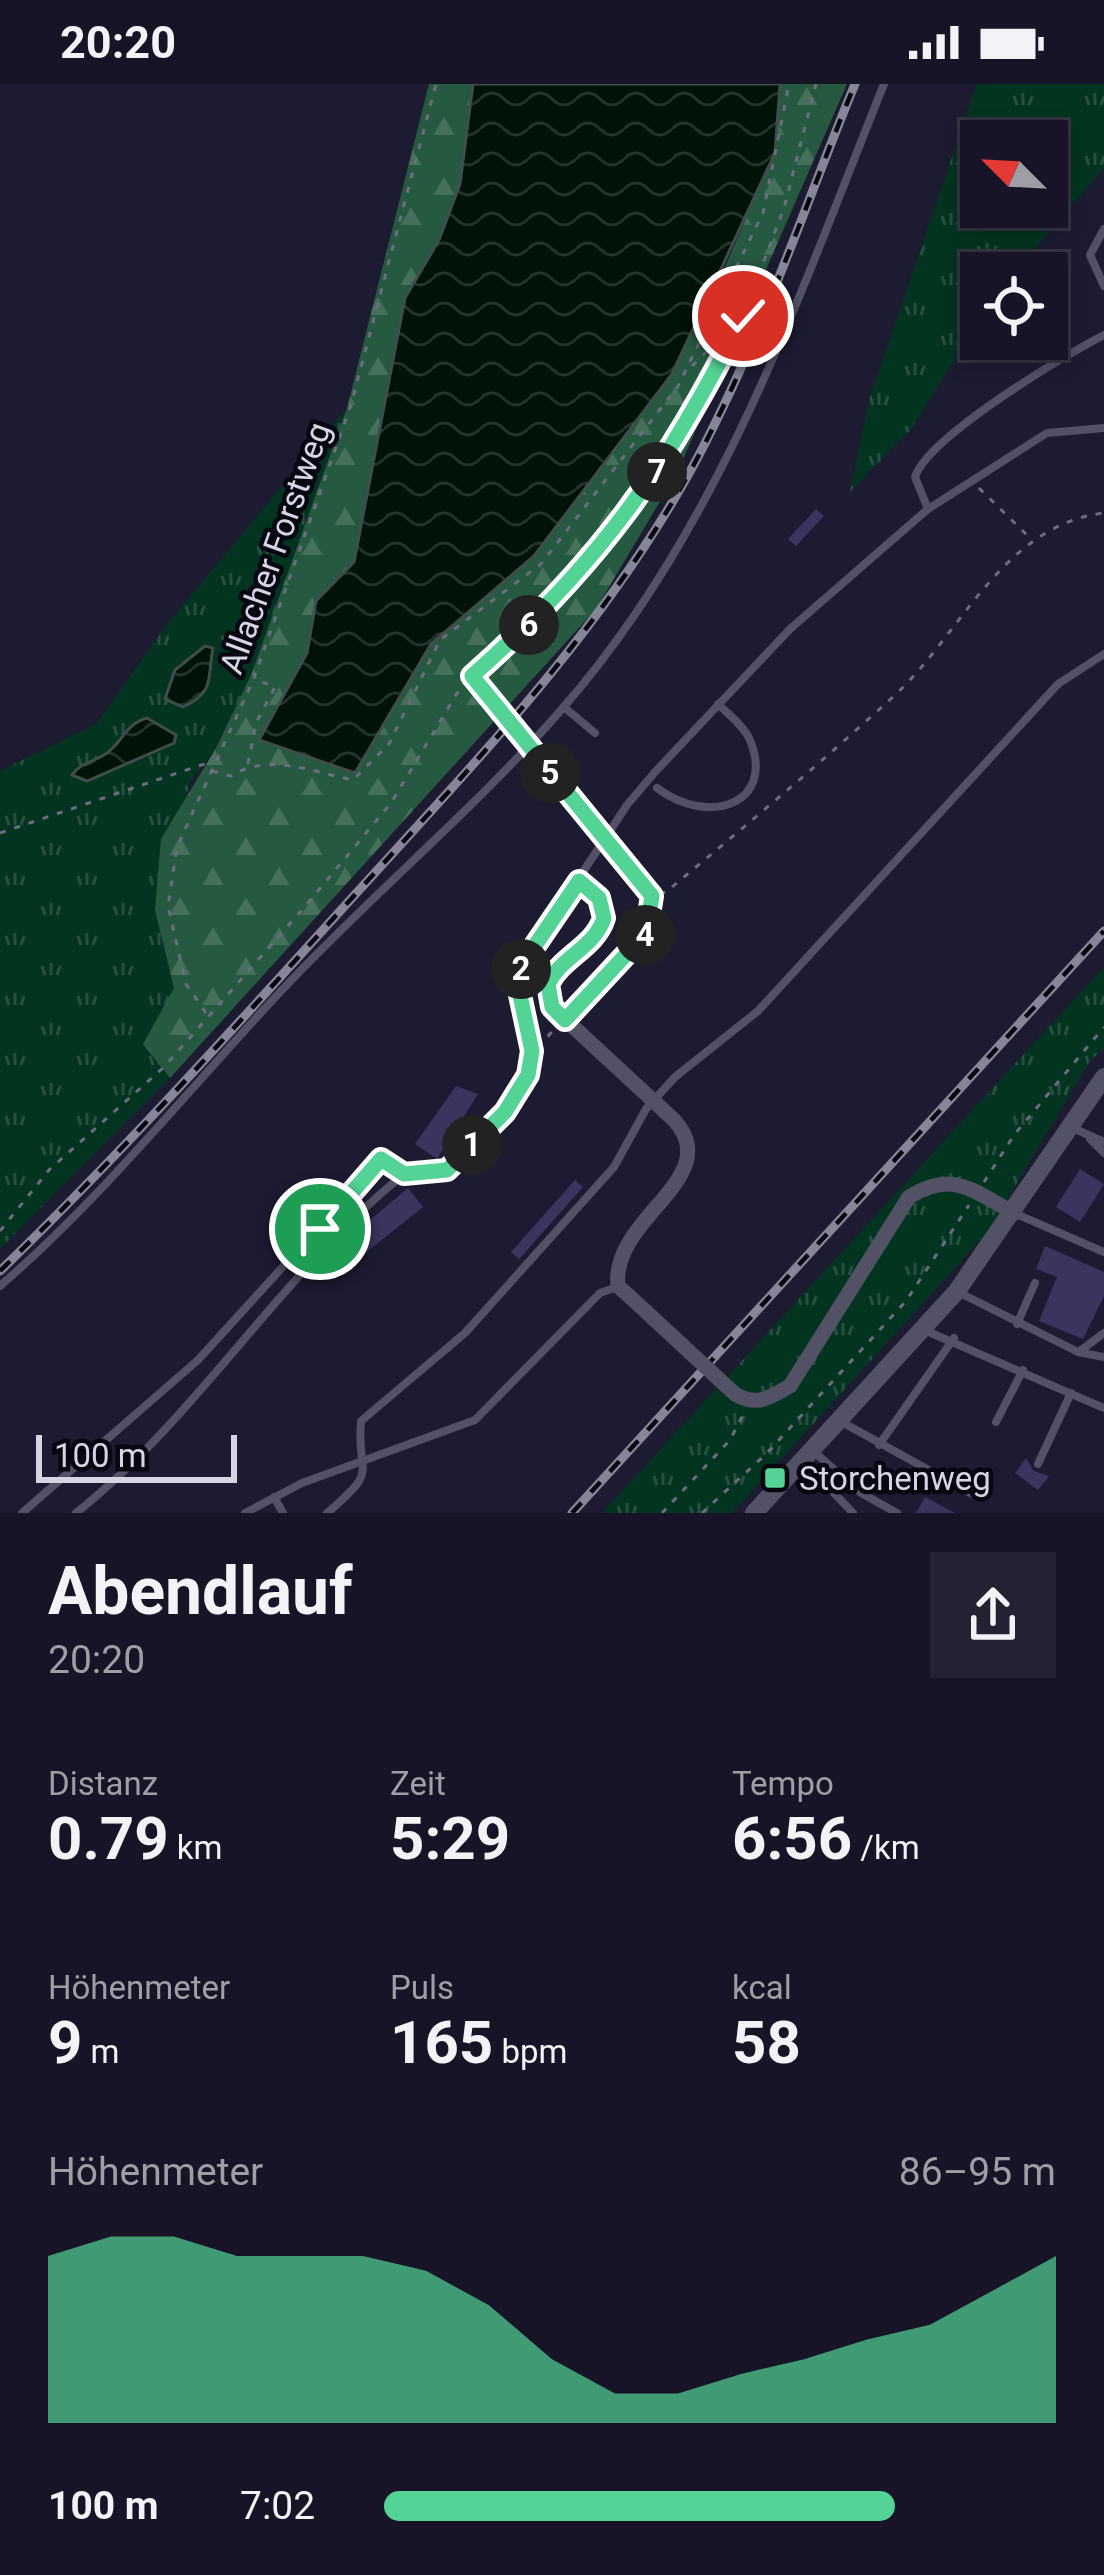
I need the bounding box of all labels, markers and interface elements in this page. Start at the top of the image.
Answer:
text: 20:20 [60,16,176,69]
north arrow [960,120,1068,228]
map controls [960,120,1068,360]
button: locate [960,252,1068,360]
pin [692,265,794,367]
icon: check [710,283,776,349]
street label: Allacher Forstweg [211,417,339,679]
pin: 7 [627,442,687,502]
text: 7 [648,452,666,491]
pin: 6 [499,595,559,655]
text: 6 [520,605,538,644]
pin: 5 [520,743,580,803]
text: 5 [541,753,559,792]
pin: 4 [615,905,675,965]
text: 4 [636,915,654,954]
pin: 2 [491,939,551,999]
text: 2 [512,949,530,988]
pin: 1 [442,1115,502,1175]
text: 1 [463,1125,481,1164]
pin [269,1178,371,1280]
icon: arrive [287,1196,353,1262]
scale bar [36,1429,237,1482]
text: 100 m [54,1436,147,1475]
place label: Storchenweg [799,1459,991,1498]
marker: Storchenweg [762,1465,788,1491]
button: share [930,1552,1056,1678]
text: Abendlauf [48,1553,353,1630]
text: 20:20 [48,1637,145,1683]
text: Distanz [48,1764,158,1803]
text: Zeit [390,1764,446,1803]
text: Tempo [732,1764,834,1803]
text: 0.79 [48,1803,169,1874]
text: 5:29 [390,1803,510,1874]
text: 6:56 [732,1803,852,1874]
text: km [169,1828,223,1867]
text: /km [852,1828,920,1867]
text: Höhenmeter [48,1968,230,2007]
text: Puls [390,1968,454,2007]
text: kcal [732,1968,792,2007]
text: 9 [48,2007,82,2078]
text: 165 [390,2007,493,2078]
text: 58 [732,2007,801,2078]
text: m [82,2032,120,2071]
text: bpm [493,2032,567,2071]
text: Höhenmeter [48,2149,263,2195]
text: 86–95 m [899,2149,1056,2195]
text: 100 m [48,2483,159,2529]
text: 7:02 [240,2483,315,2529]

